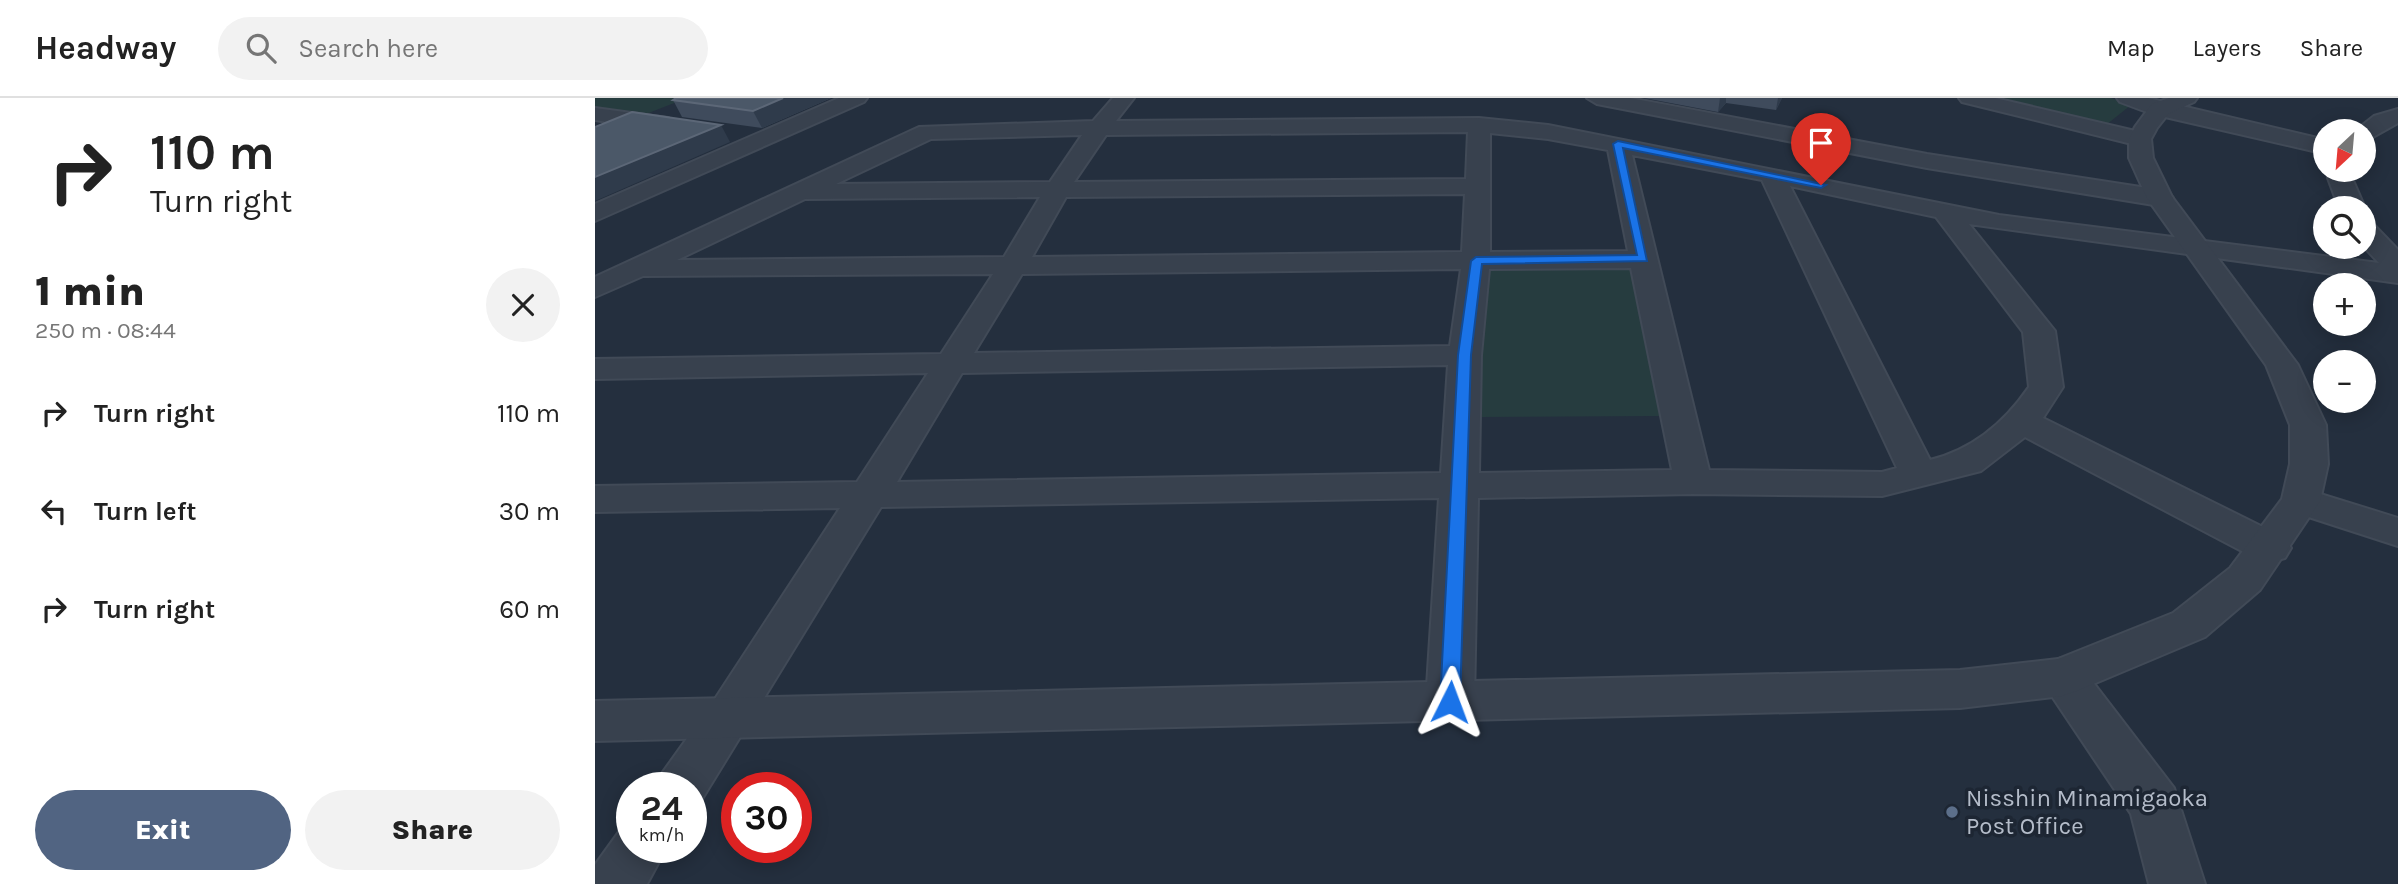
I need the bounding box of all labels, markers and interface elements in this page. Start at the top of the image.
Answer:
search box [218,17,708,80]
text: Headway [35,29,176,67]
icon: search [242,29,280,67]
text: Search here [298,33,438,64]
text: Map [2107,34,2155,62]
text: Layers [2193,34,2262,62]
text: Share [2300,34,2363,62]
pin [1791,113,1851,185]
north arrow [2313,119,2377,182]
map controls [2313,119,2376,413]
text: 110 m [150,124,275,181]
icon: arrive [1802,124,1840,162]
icon: right [35,126,126,217]
text: Turn right [150,183,292,220]
button: search [2313,196,2376,259]
text: 1 min [35,266,145,316]
button: close [486,268,560,342]
button: + [2313,273,2376,336]
text: 250 m · 08:44 [35,317,176,344]
button: − [2313,350,2376,413]
icon: right [35,394,73,432]
text: Turn right [94,398,215,429]
text: 110 m [497,398,560,429]
icon: left [35,492,73,530]
text: Turn left [94,496,196,527]
text: 30 m [499,496,560,527]
icon: right [35,590,73,628]
text: Turn right [94,594,215,625]
text: 60 m [499,594,560,625]
position arrow [1413,665,1487,739]
speed limit sign: 30 [721,772,812,863]
place label: Nisshin Minamigaoka Post Office [1966,784,2208,840]
text: 24 [641,788,683,829]
button: Exit [35,790,291,870]
button: Share [305,790,560,870]
marker: Nisshin Minamigaoka Post Office [1944,804,1960,820]
text: km/h [639,824,684,846]

